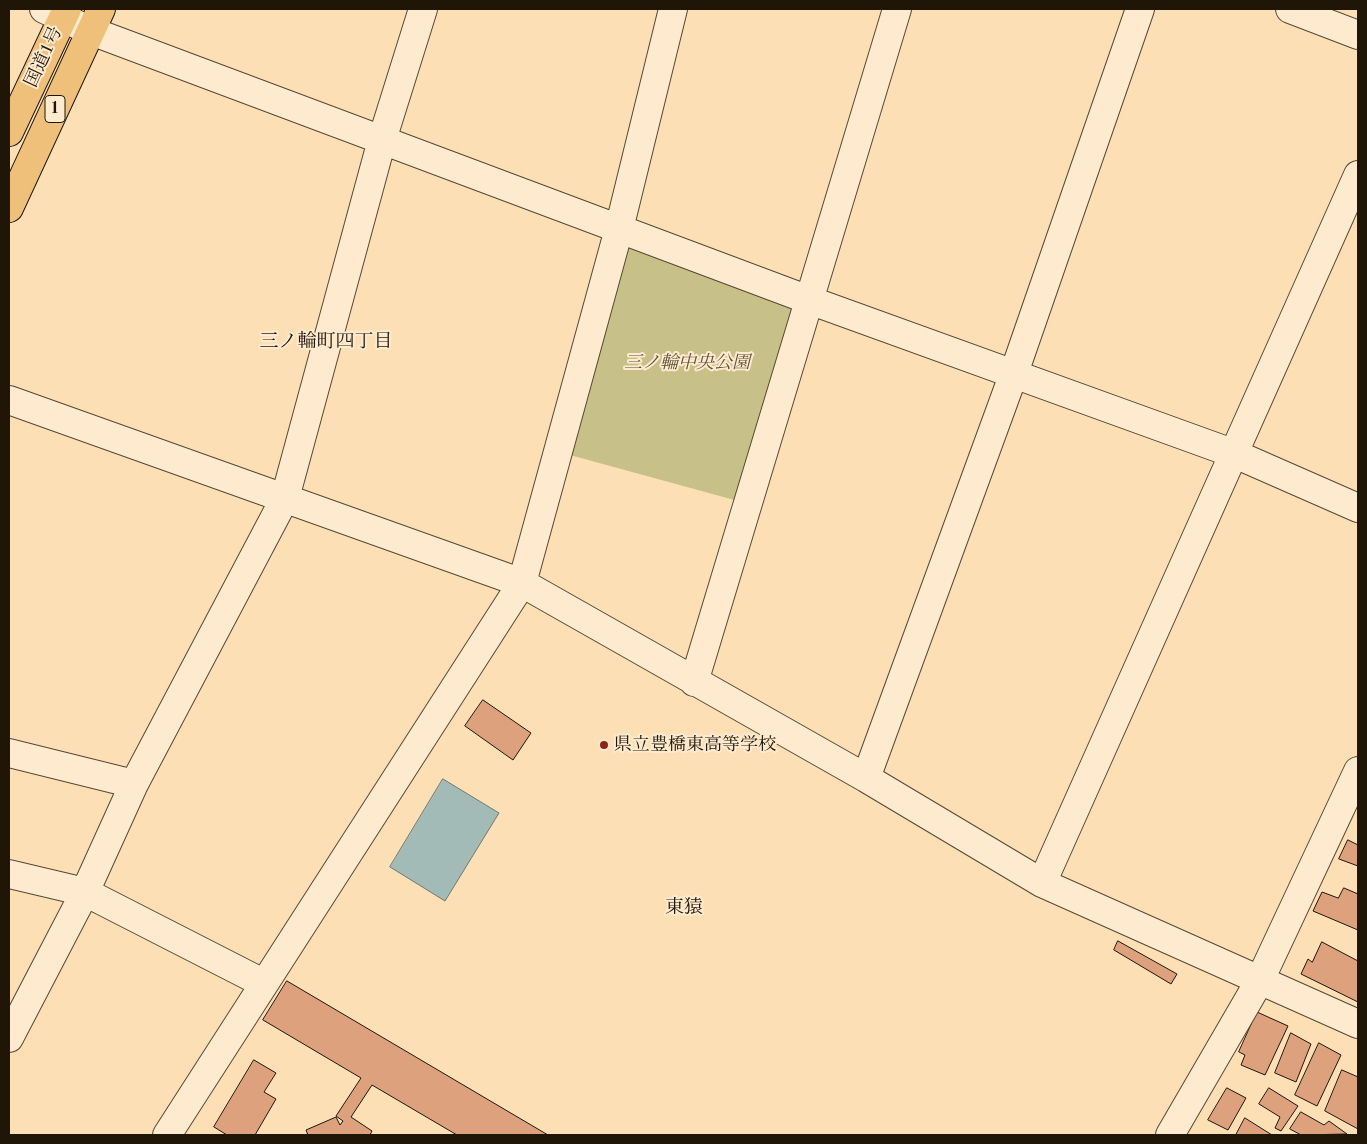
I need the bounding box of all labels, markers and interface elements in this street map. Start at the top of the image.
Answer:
street label: 国道1号 [21,23,67,91]
road number: 1 [45,96,65,122]
district label: 三ノ輪町四丁目 [260,331,392,353]
park label: 三ノ輪中央公園 [624,352,750,374]
place label: 県立豊橋東高等学校 [614,734,776,756]
marker: 県立豊橋東高等学校 [598,739,610,751]
district label: 東猿 [665,897,703,919]

